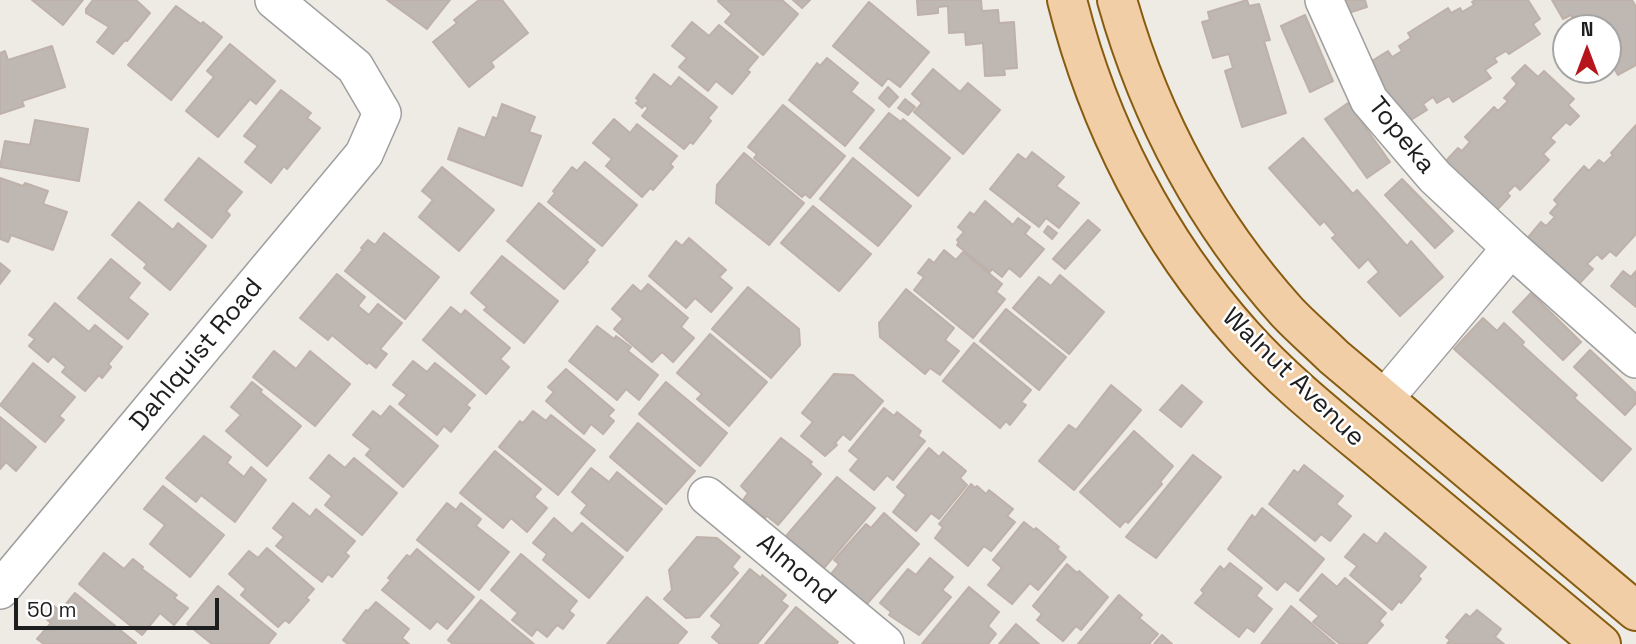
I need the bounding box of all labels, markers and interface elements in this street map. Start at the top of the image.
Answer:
north arrow [1552,14,1622,84]
text: N [1581,17,1593,42]
street label: Topeka [1361,91,1441,181]
street label: Dahlquist Road [124,272,270,438]
street label: Walnut Avenue [1215,302,1371,454]
street label: Almond [750,528,842,612]
scale bar [18,584,222,628]
text: 50 m [27,596,77,623]

